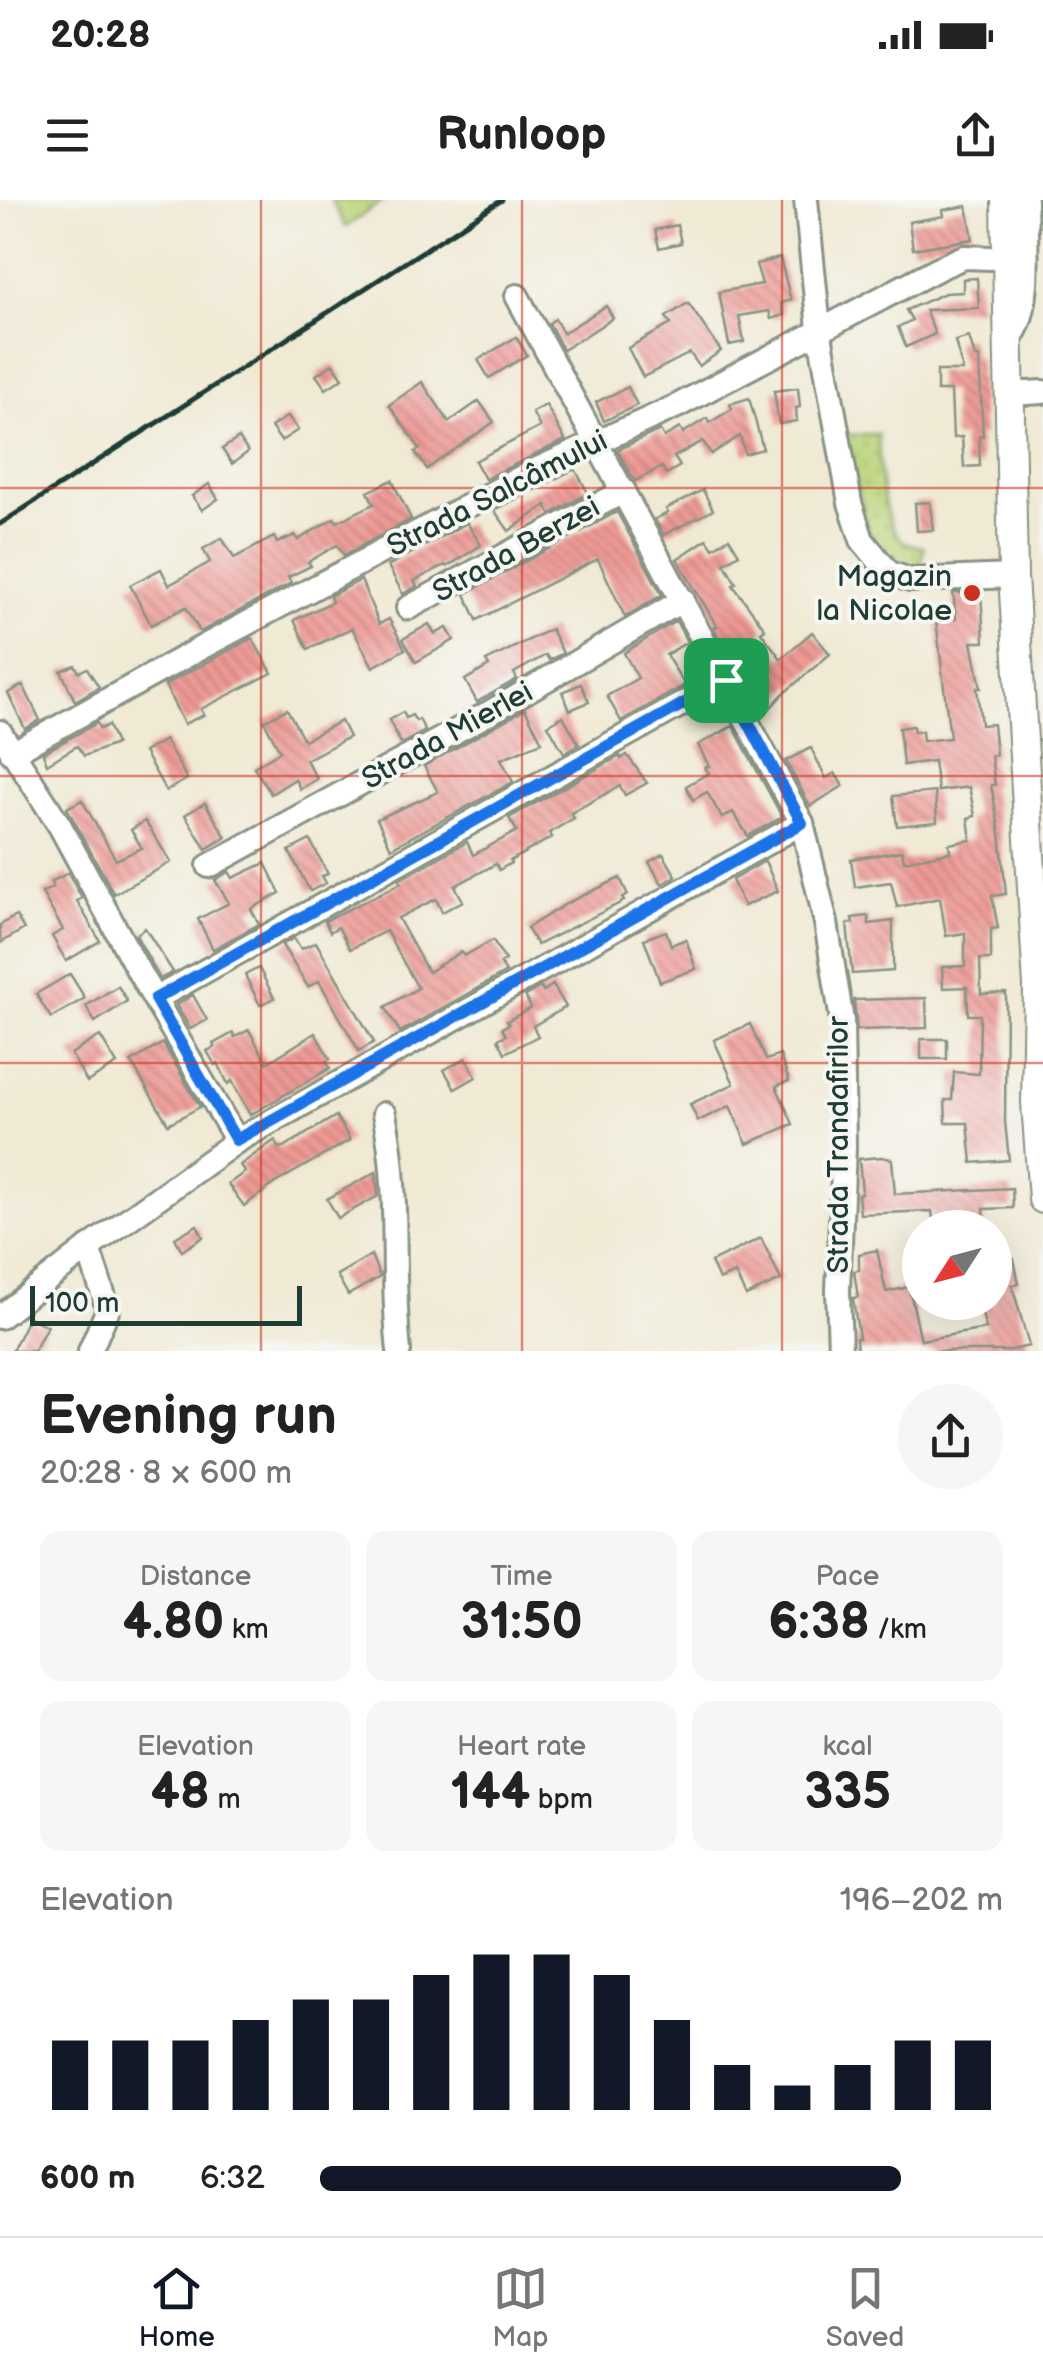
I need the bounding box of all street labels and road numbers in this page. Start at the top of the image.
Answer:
street label: Strada Salcâmului [381,423,614,565]
street label: Strada Berzei [427,489,606,611]
street label: Strada Mierlei [356,674,539,798]
street label: Strada Trandafirilor [821,1015,857,1274]

